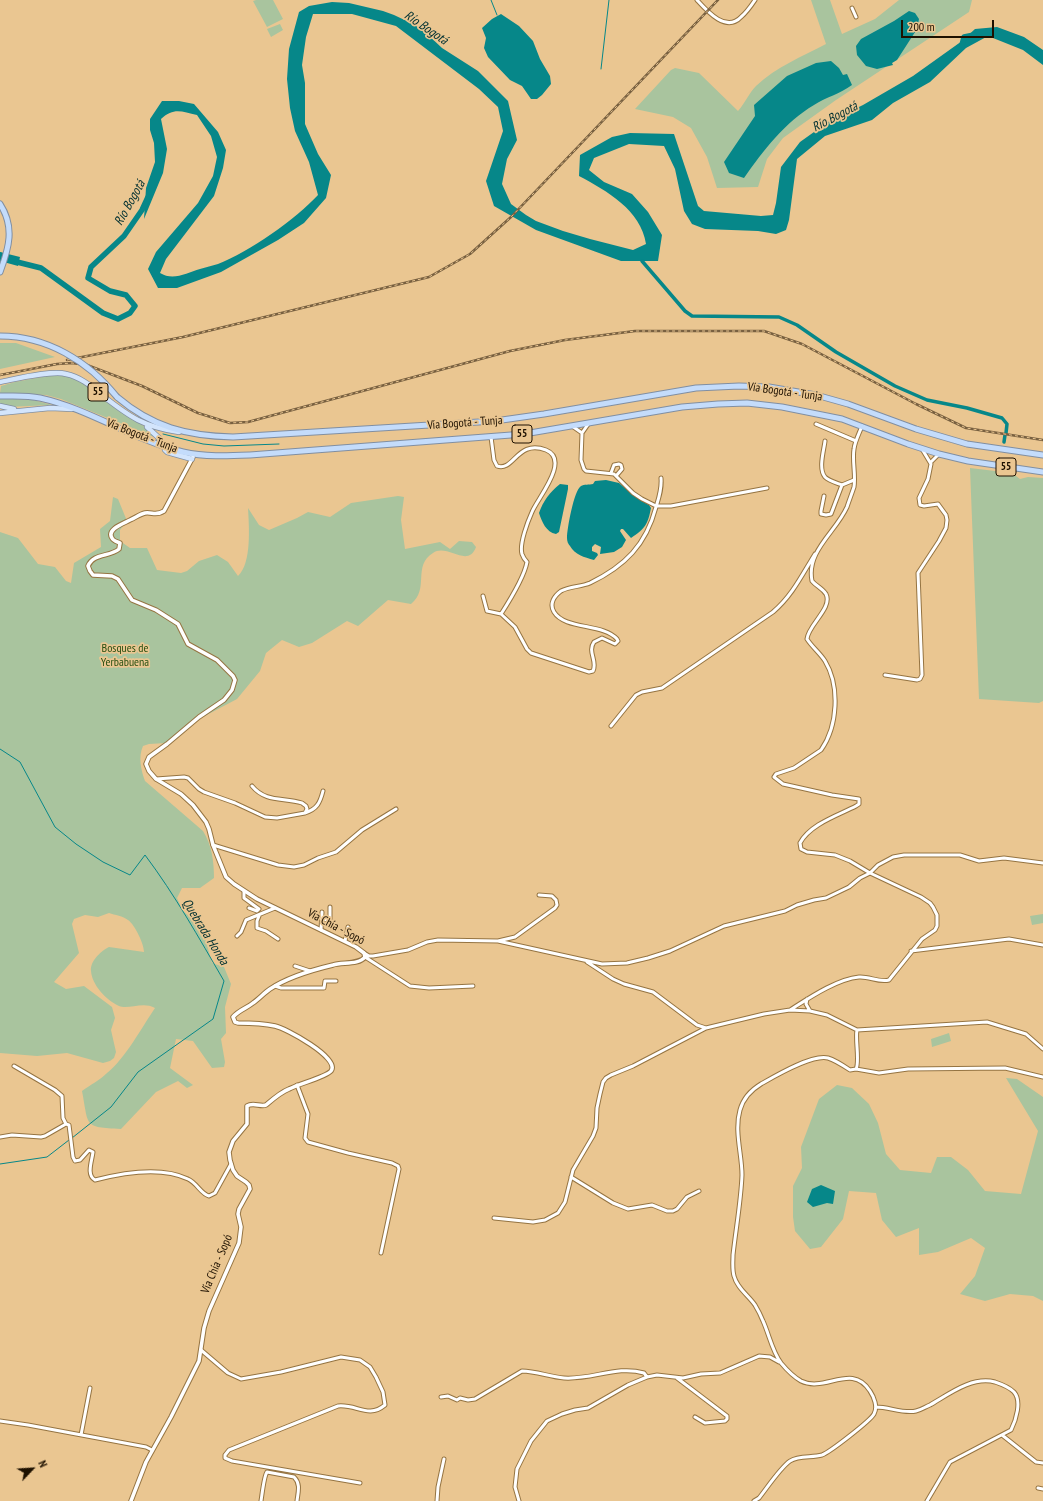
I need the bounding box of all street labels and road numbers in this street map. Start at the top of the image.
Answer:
street label: Vía Bogotá - Tunja [747,380,823,404]
road number: 55 [88,383,108,401]
street label: Vía Bogotá - Tunja [427,413,503,433]
street label: Vía Bogotá - Tunja [104,416,180,456]
road number: 55 [512,425,532,443]
road number: 55 [996,458,1016,476]
street label: Vía Chía - Sopó [305,906,367,948]
street label: Vía Chía - Sopó [198,1232,236,1296]

